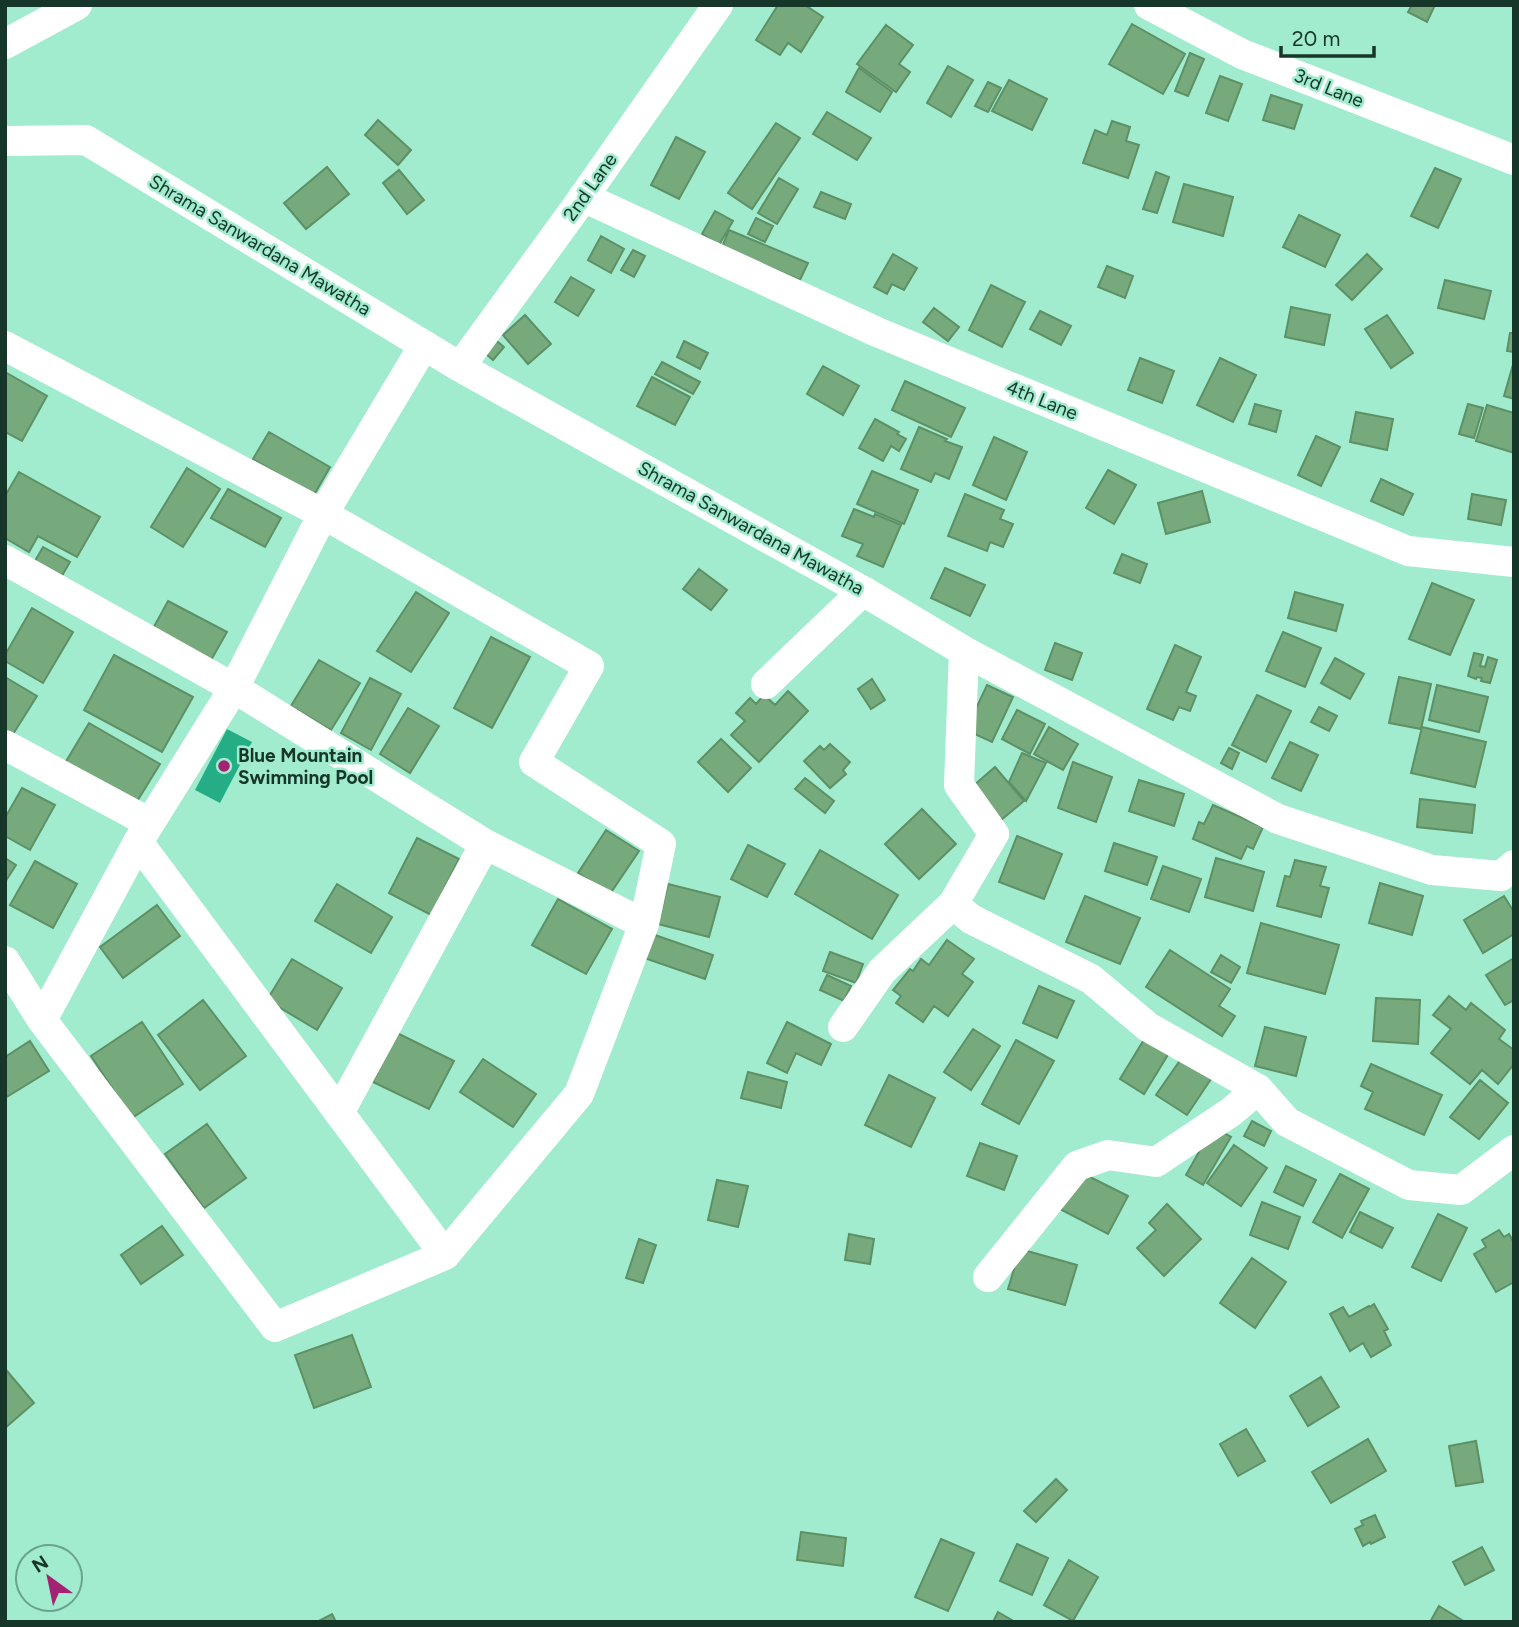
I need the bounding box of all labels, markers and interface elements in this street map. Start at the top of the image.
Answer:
scale bar [1281,14,1374,58]
text: 20 m [1292,26,1340,51]
street label: 3rd Lane [1291,64,1367,112]
street label: 2nd Lane [558,149,622,225]
street label: Shrama Sanwardana Mawatha [145,170,375,320]
street label: 4th Lane [1003,375,1081,425]
street label: Shrama Sanwardana Mawatha [634,456,868,600]
place label: Blue Mountain Swimming Pool [238,744,373,789]
marker: Blue Mountain Swimming Pool [216,758,232,774]
north arrow [14,1543,84,1613]
text: N [28,1551,52,1578]

